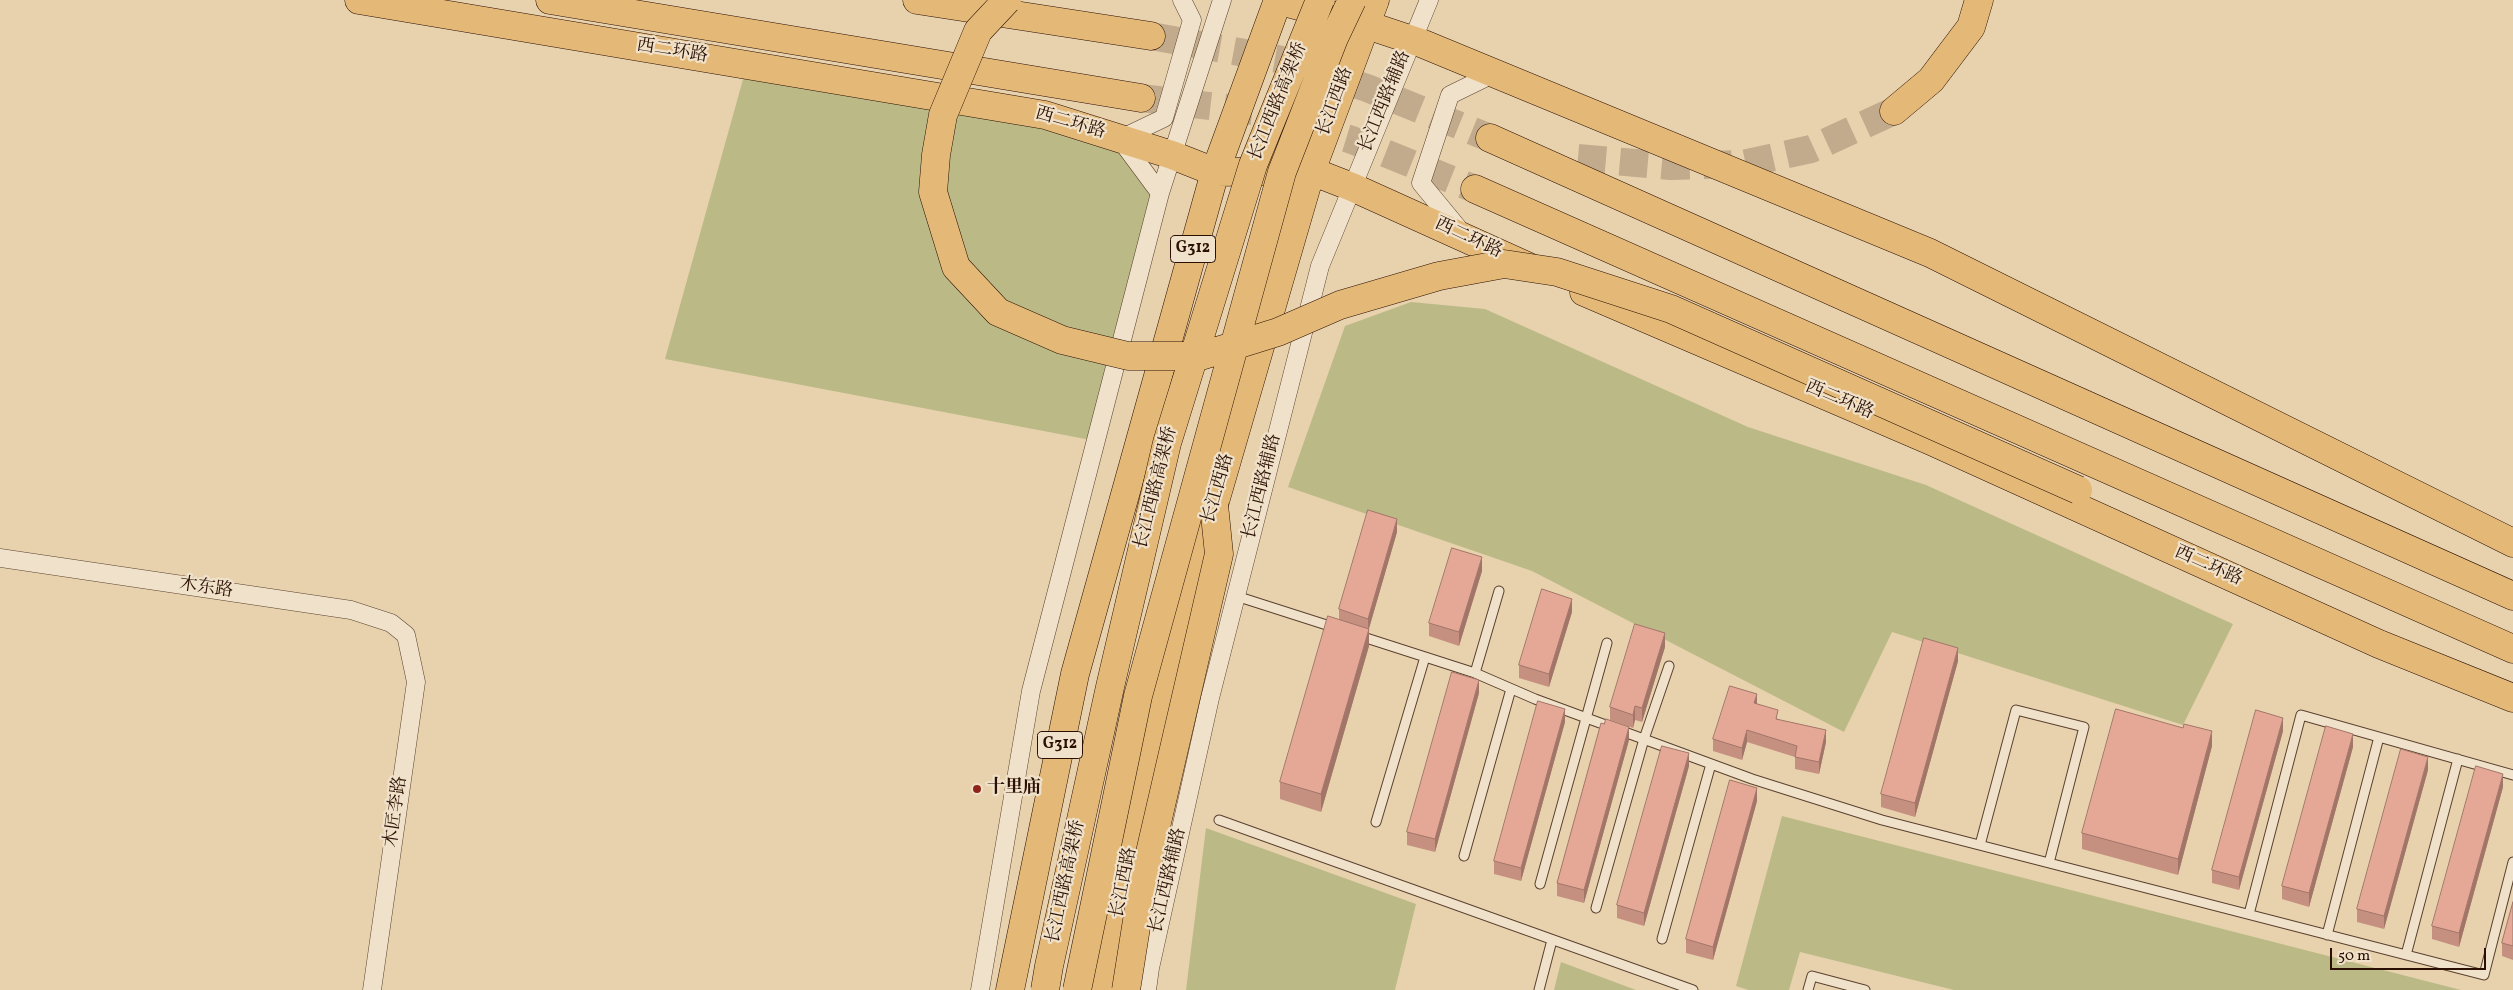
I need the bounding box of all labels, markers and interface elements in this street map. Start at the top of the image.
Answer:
street label: 西二环路 [635,36,709,68]
street label: 长江西路高架桥 [1245,40,1313,164]
street label: 长江西路辅路 [1356,48,1416,156]
street label: 长江西路 [1314,64,1358,140]
street label: 西二环路 [1032,104,1108,144]
street label: 西二环路 [1431,214,1505,264]
road number: G312 [1170,235,1216,262]
street label: 西二环路 [1802,377,1876,425]
street label: 长江西路高架桥 [1131,424,1183,552]
street label: 长江西路辅路 [1239,432,1287,542]
street label: 长江西路 [1199,451,1239,527]
street label: 西二环路 [2171,542,2245,592]
street label: 木东路 [178,575,234,603]
road number: G312 [1038,732,1082,758]
street label: 木匠李路 [381,775,413,849]
place label: 十里庙 [987,778,1041,800]
marker: 十里庙 [971,783,983,795]
street label: 长江西路高架桥 [1043,818,1091,946]
street label: 长江西路辅路 [1146,826,1192,936]
street label: 长江西路 [1108,846,1142,920]
scale bar [2333,938,2489,970]
text: 50 m [2338,946,2370,967]

